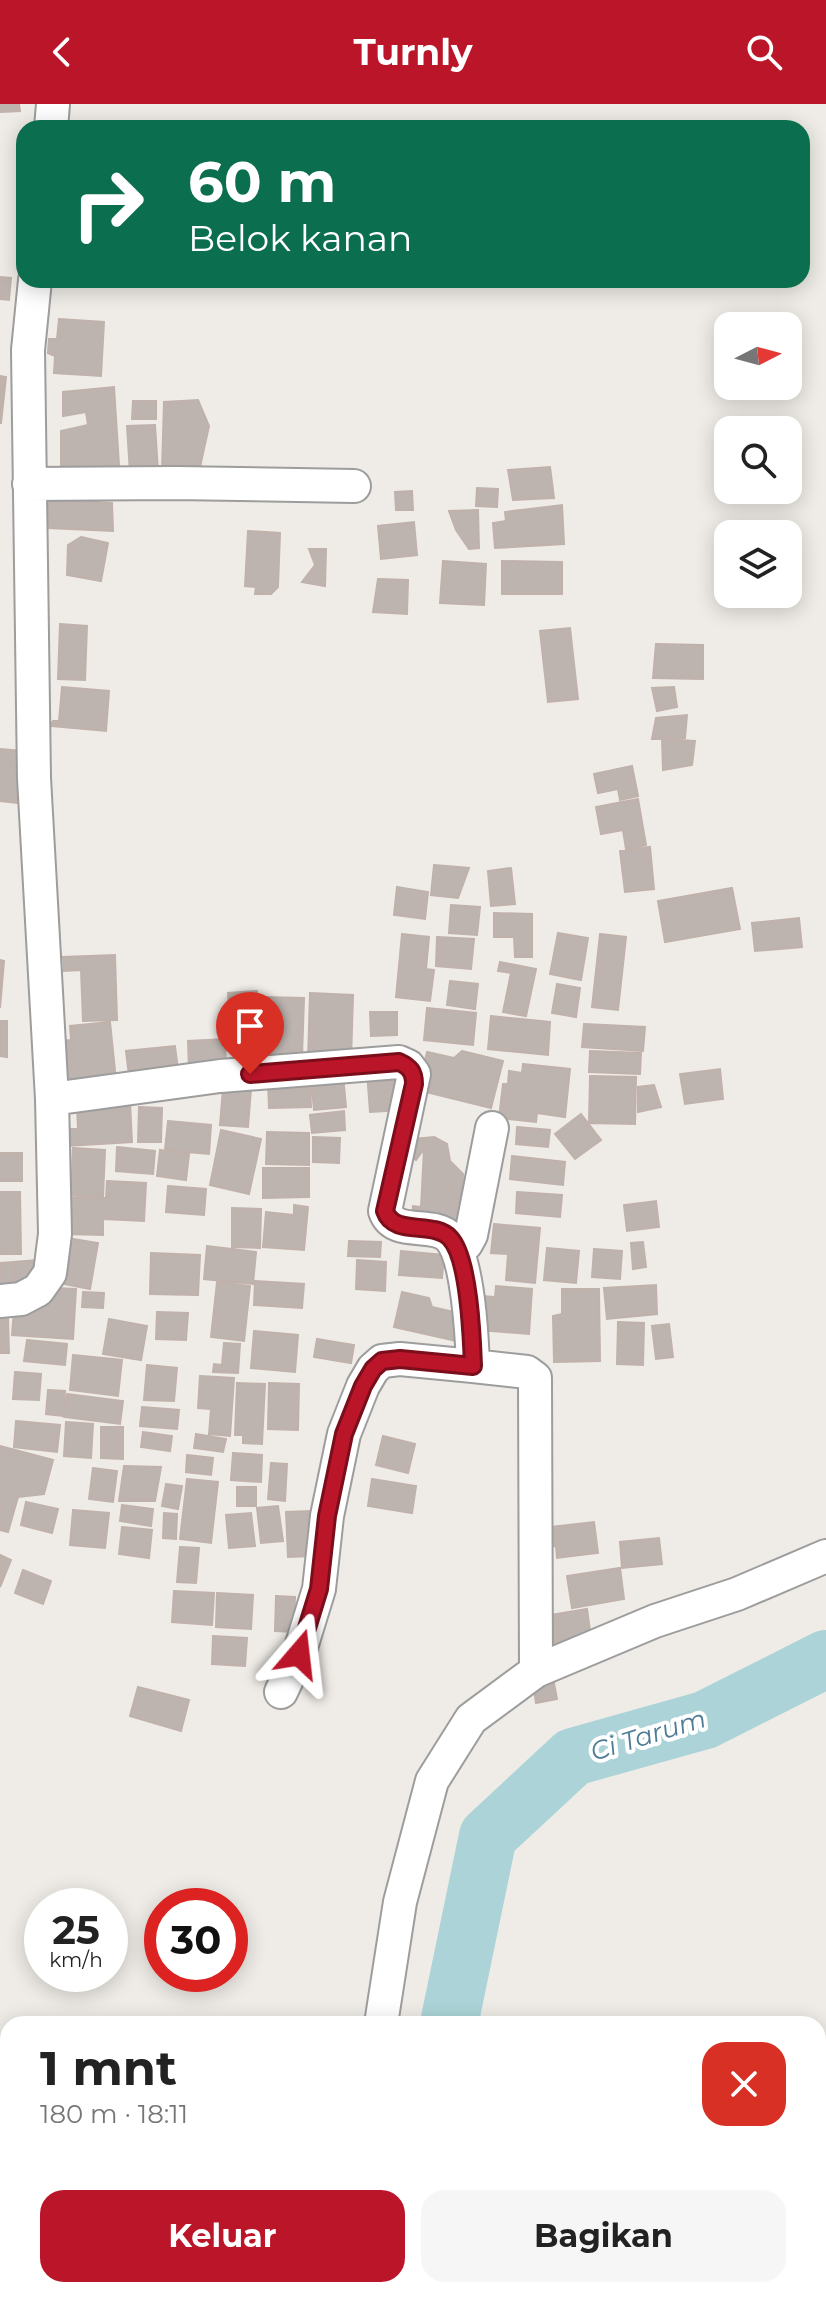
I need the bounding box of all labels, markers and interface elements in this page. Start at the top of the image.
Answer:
icon: back [40,30,84,74]
text: Turnly [353,30,473,74]
icon: search [742,30,786,74]
text: 60 m [188,148,336,216]
icon: right [56,152,160,256]
text: Belok kanan [188,216,412,260]
north arrow [714,312,802,400]
map controls [714,312,802,608]
button: search [714,416,802,504]
button: layers [714,520,802,608]
pin [216,992,284,1074]
icon: arrive [228,1004,272,1048]
position arrow [257,1612,341,1696]
water label: Ci Tarum [586,1702,710,1768]
speed limit sign: 30 [144,1888,248,1992]
text: 25 [52,1905,100,1954]
text: km/h [49,1948,103,1972]
text: 1 mnt [40,2039,177,2097]
button: close [702,2042,786,2126]
text: 180 m · 18:11 [40,2098,188,2130]
button: Keluar [40,2190,405,2282]
button: Bagikan [421,2190,786,2282]

